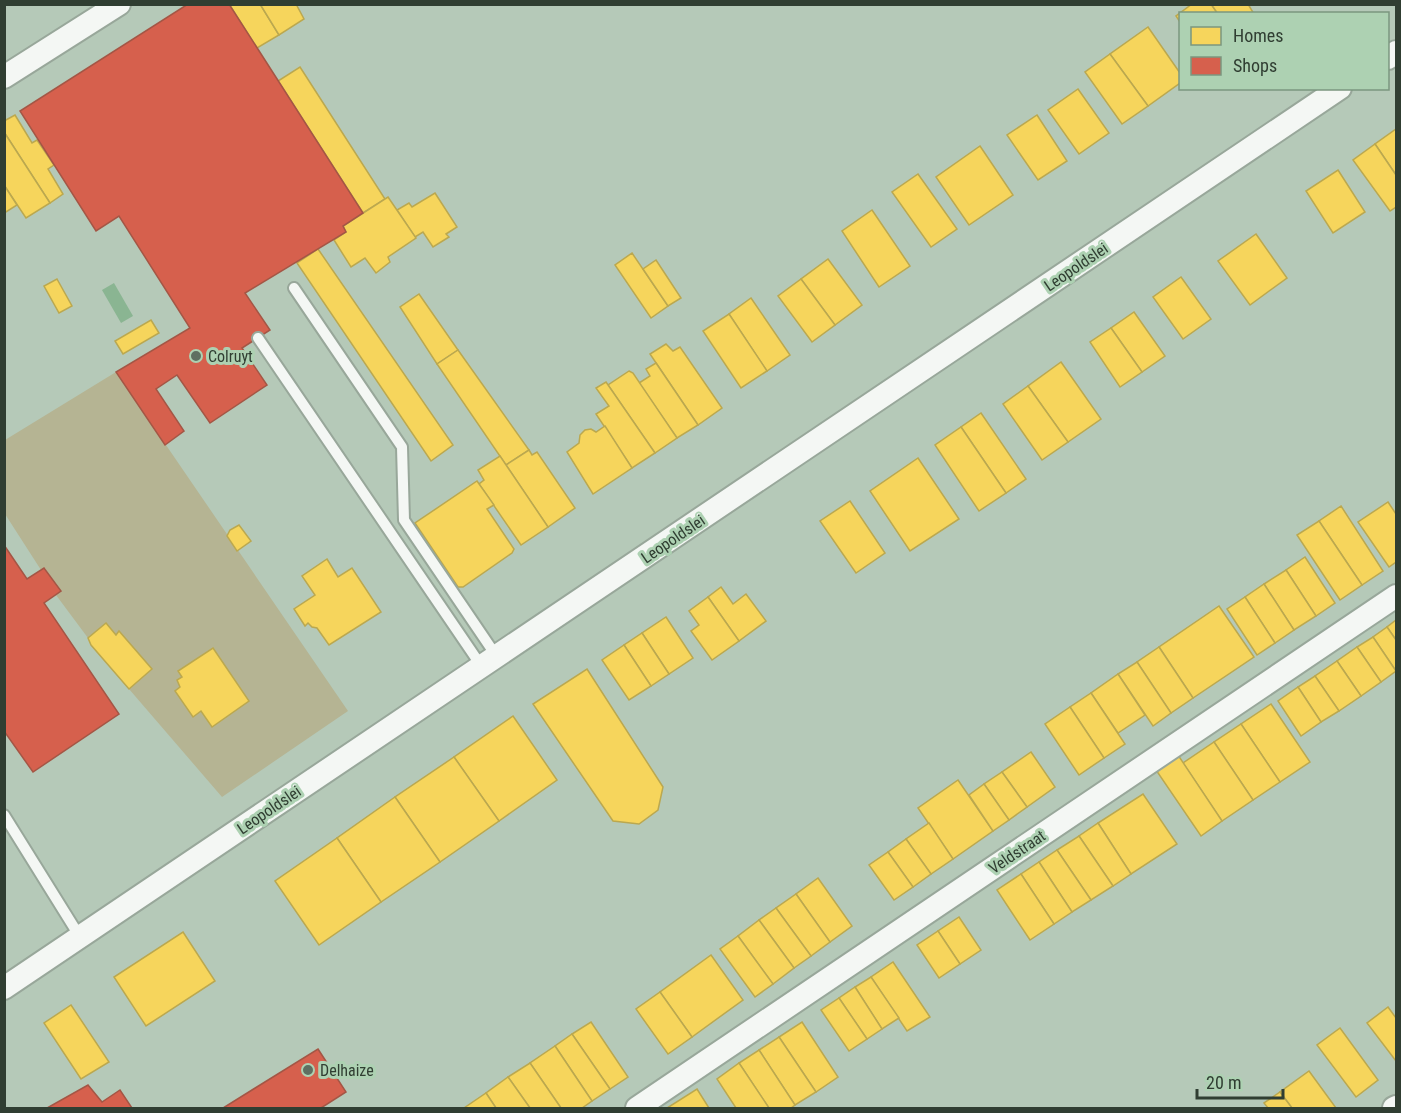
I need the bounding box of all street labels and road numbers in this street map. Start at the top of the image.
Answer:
street label: Leopoldslei [1041,239,1111,295]
street label: Leopoldslei [638,511,708,567]
street label: Leopoldslei [234,782,304,838]
street label: Veldstraat [985,826,1049,878]

